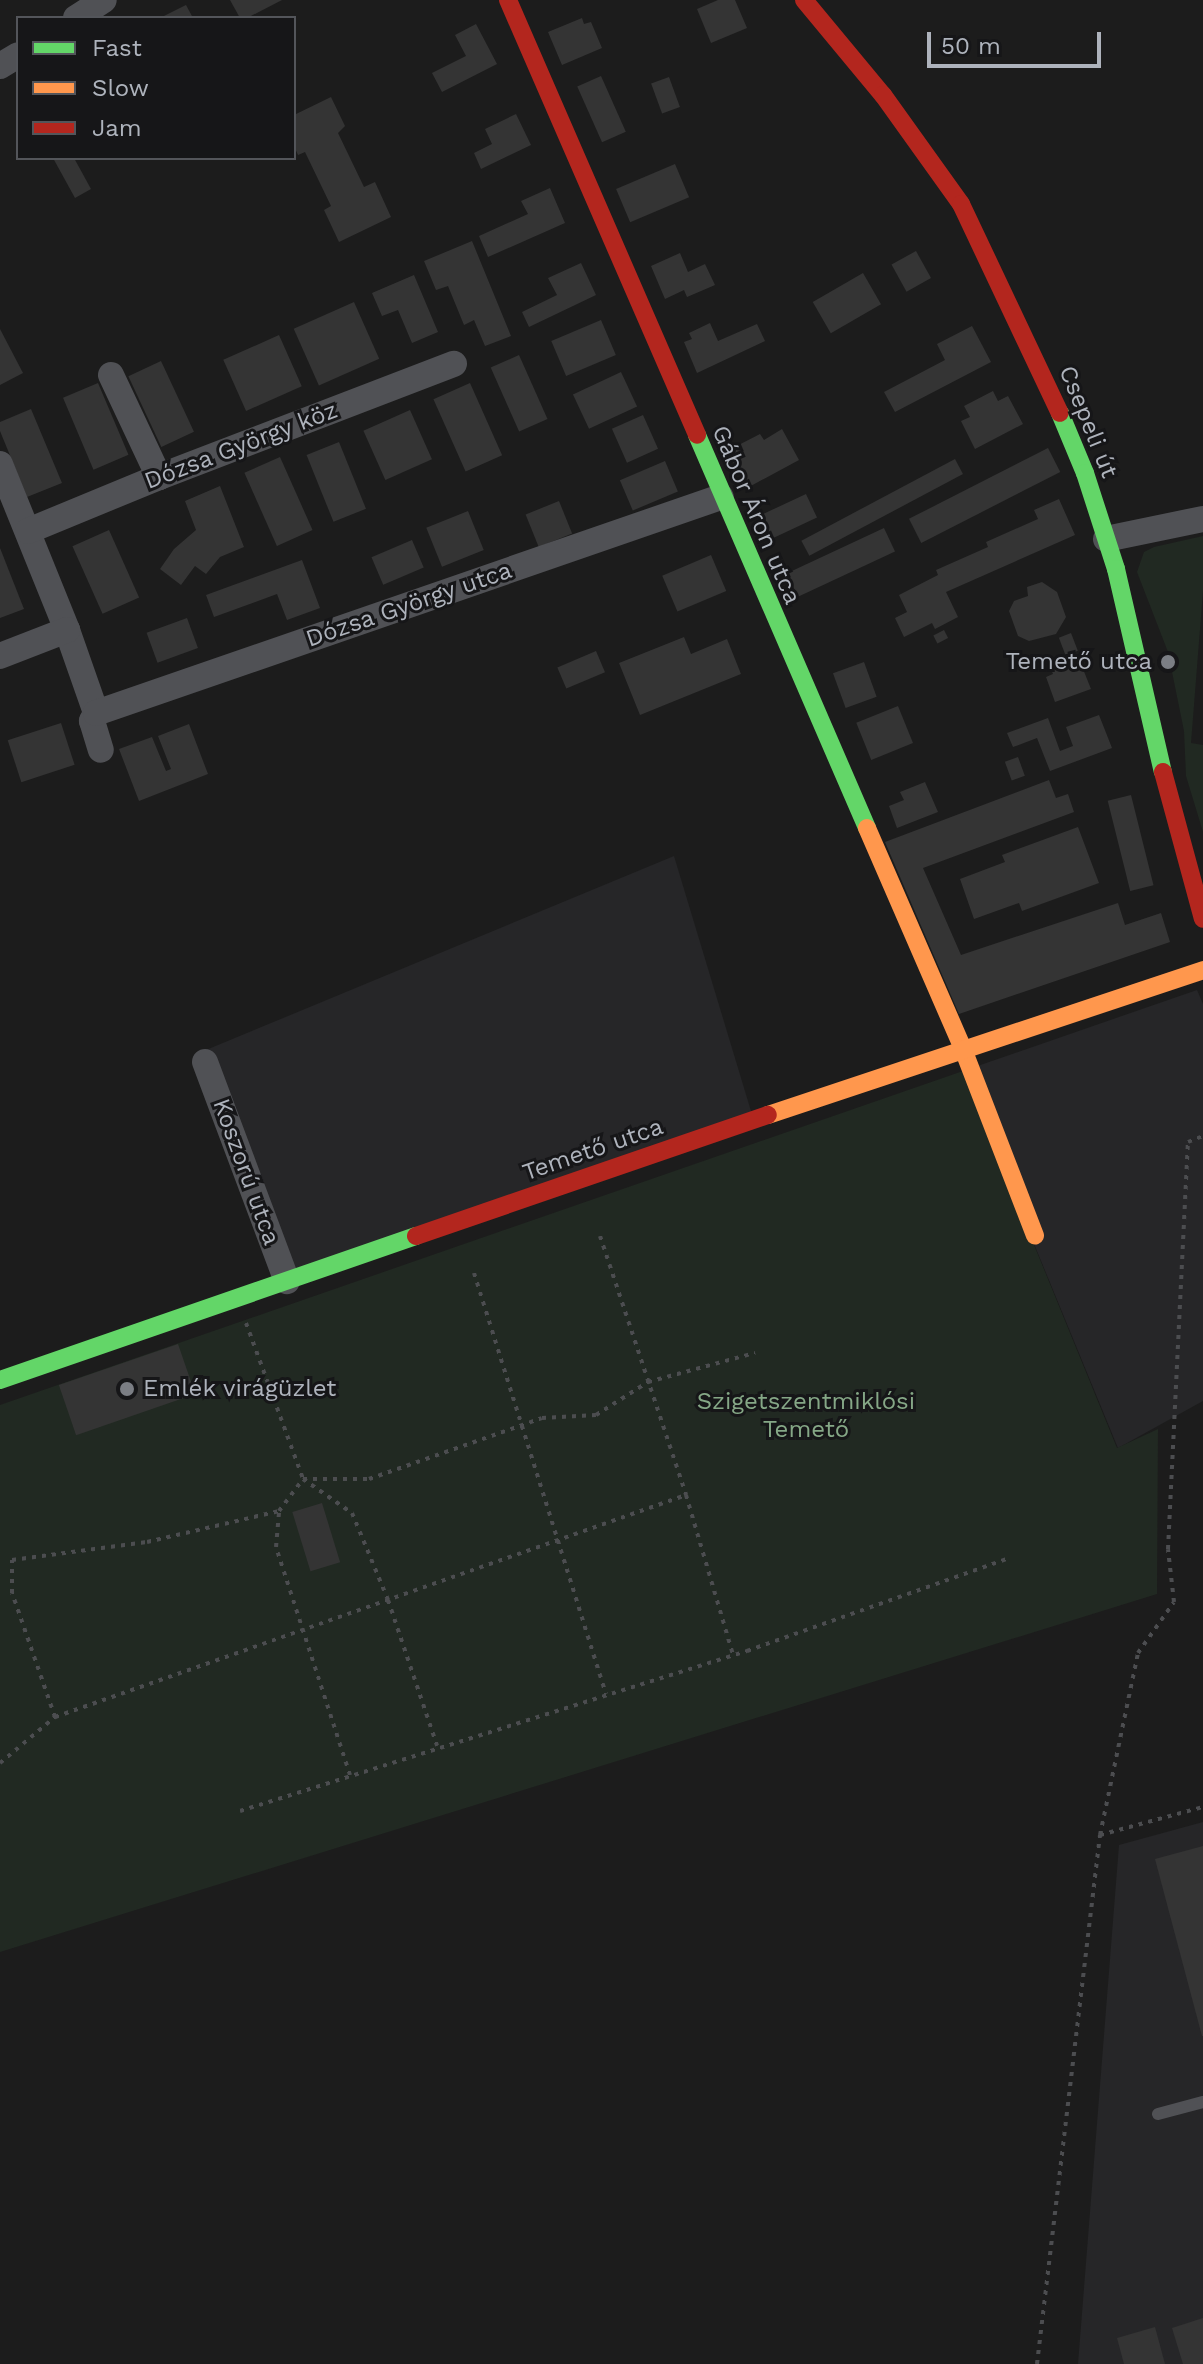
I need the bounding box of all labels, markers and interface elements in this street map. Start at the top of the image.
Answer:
legend [16,16,296,160]
scale bar [931,16,1105,66]
text: 50 m [941,32,1001,60]
text: Fast [92,34,142,62]
text: Slow [92,74,149,102]
text: Jam [92,114,142,142]
street label: Csepeli út [1052,362,1124,482]
street label: Dózsa György köz [140,396,342,496]
street label: Gábor Áron utca [705,421,807,609]
street label: Dózsa György utca [302,556,516,654]
place label: Temető utca [1005,648,1152,676]
marker: Temető utca [1159,653,1177,671]
street label: Koszorú utca [206,1095,286,1249]
street label: Temető utca [519,1113,667,1187]
place label: Emlék virágüzlet [143,1375,337,1403]
marker: Emlék virágüzlet [118,1380,136,1398]
park label: Szigetszentmiklósi Temető [697,1388,915,1444]

